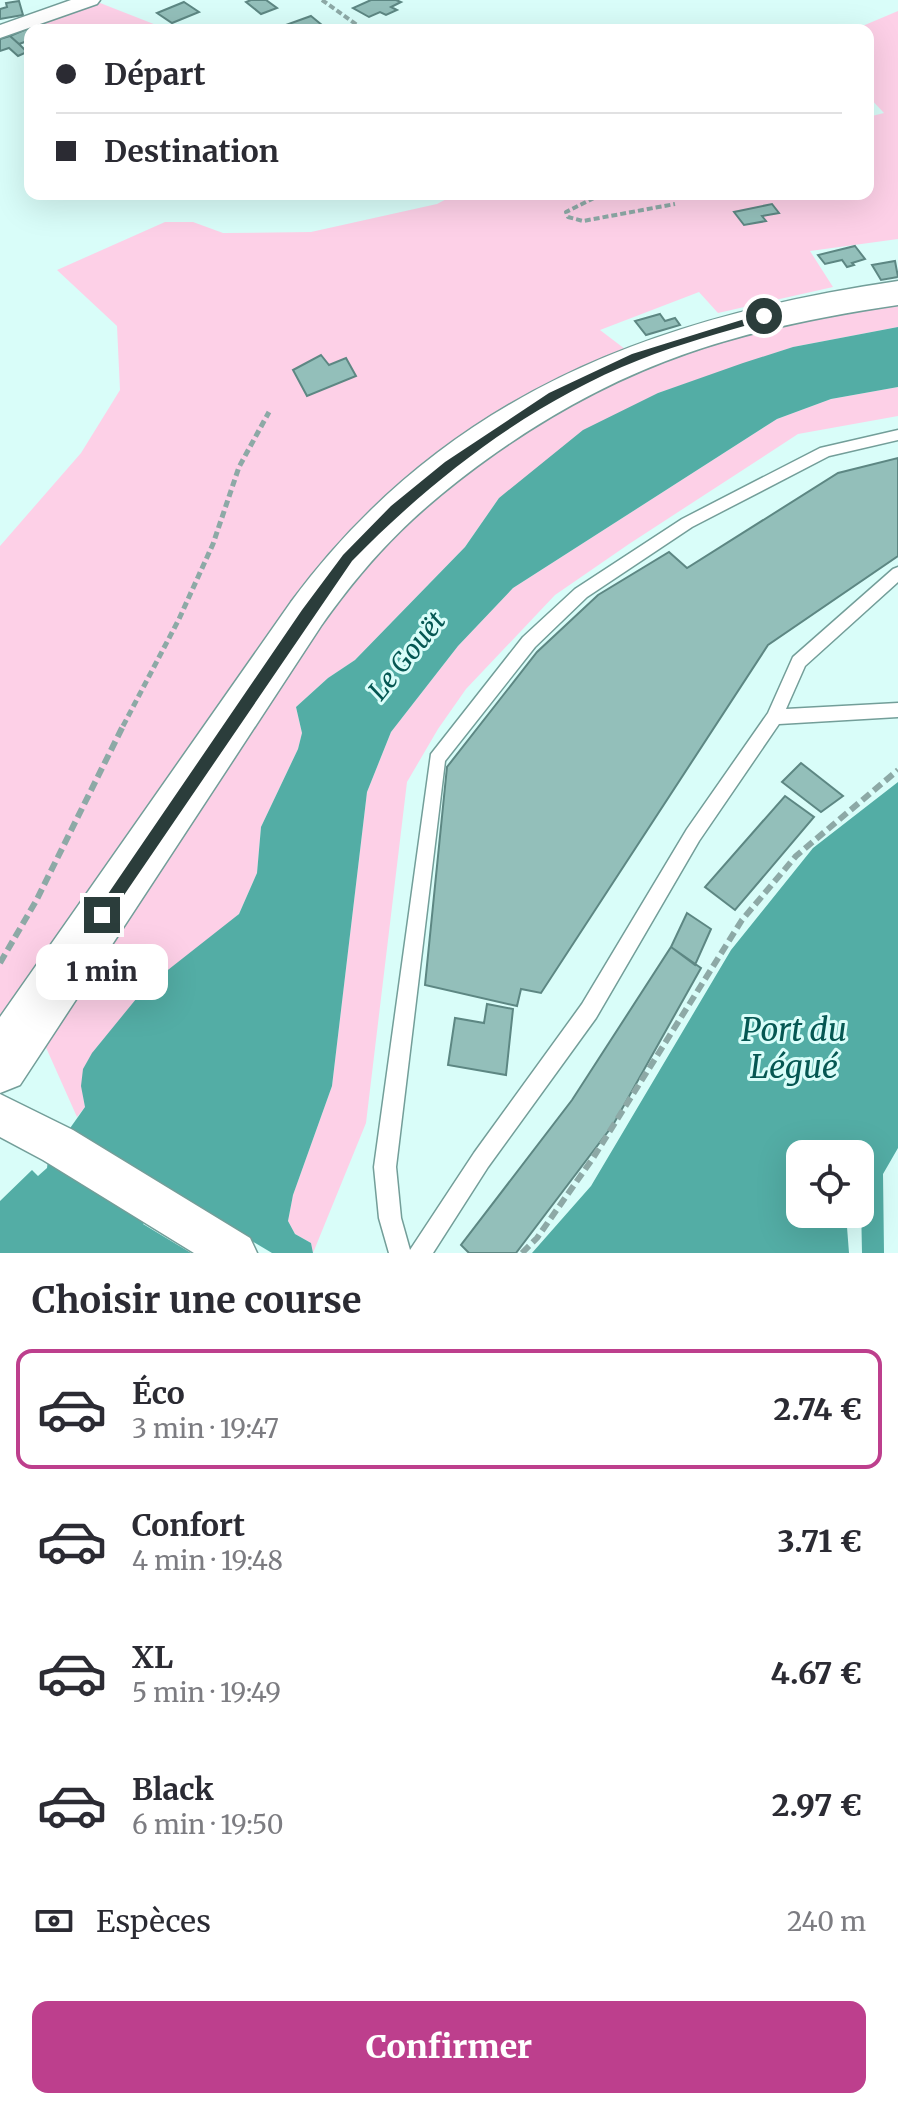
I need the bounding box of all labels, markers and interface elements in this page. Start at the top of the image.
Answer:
text: Départ [104,55,206,93]
text: Destination [104,132,279,170]
route start [746,298,782,334]
water label: Le Gouët [361,604,453,706]
route end [84,897,120,933]
callout: 1 min [36,943,168,999]
text: 1 min [66,955,138,988]
water label: Port du Légué [741,1010,847,1087]
map controls [786,1140,874,1228]
button: locate [786,1140,874,1228]
text: Choisir une course [32,1278,361,1323]
icon: car [36,1373,108,1445]
text: Éco [132,1374,185,1412]
text: 2.74 € [774,1390,862,1428]
text: 3 min · 19:47 [132,1412,279,1445]
icon: car [36,1505,108,1577]
text: Confort [132,1506,245,1544]
text: 3.71 € [778,1522,862,1560]
text: 4 min · 19:48 [132,1544,283,1577]
icon: car [36,1637,108,1709]
text: XL [132,1638,173,1676]
text: 4.67 € [770,1654,862,1692]
text: 5 min · 19:49 [132,1676,281,1709]
icon: car [36,1769,108,1841]
text: Black [132,1770,214,1808]
text: 2.97 € [772,1786,862,1824]
text: 6 min · 19:50 [132,1808,284,1841]
icon: cash [32,1899,76,1943]
text: Espèces [96,1902,211,1940]
text: 240 m [787,1905,866,1938]
button: Confirmer [32,2001,866,2093]

